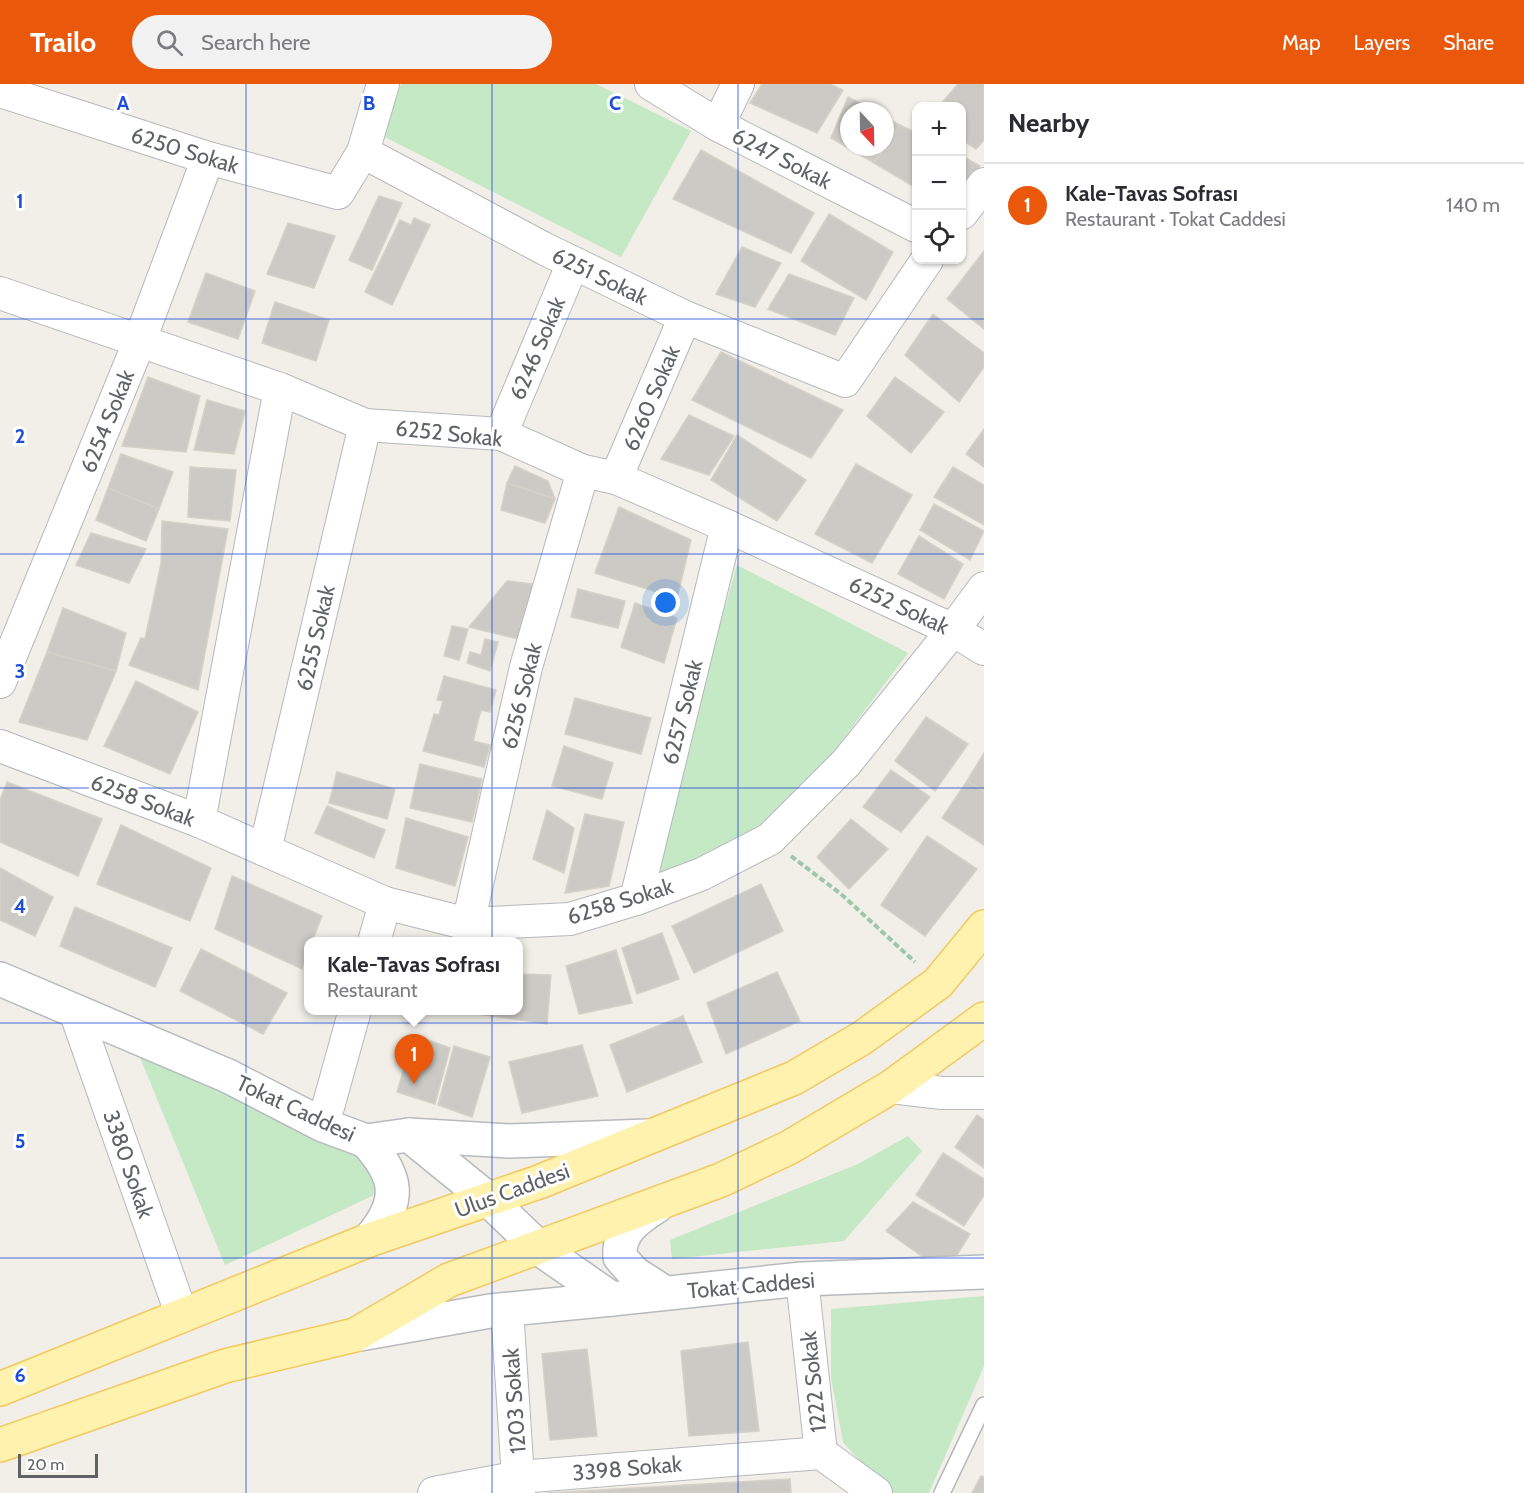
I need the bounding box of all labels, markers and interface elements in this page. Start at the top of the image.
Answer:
search box [132,15,552,69]
text: Trailo [30,25,96,59]
icon: search [153,26,186,59]
text: Search here [201,29,310,56]
text: Map [1282,30,1321,55]
text: Layers [1354,30,1410,55]
text: Share [1443,30,1494,55]
text: A [117,91,130,115]
text: B [363,91,375,115]
text: C [609,91,621,115]
north arrow [840,102,894,156]
map controls [912,102,966,264]
button: + [912,102,966,156]
text: Nearby [1008,107,1089,139]
street label: 6250 Sokak [128,121,242,180]
street label: 6247 Sokak [728,122,836,195]
button: − [912,156,966,210]
text: Kale-Tavas Sofrası [1065,180,1238,207]
text: 1 [16,189,24,213]
text: 1 [1024,193,1031,217]
text: 140 m [1446,193,1500,217]
text: Restaurant · Tokat Caddesi [1065,207,1286,231]
button: locate [912,210,966,264]
street label: 6251 Sokak [547,242,652,311]
street label: 6246 Sokak [504,292,571,404]
street label: 6260 Sokak [617,341,686,455]
street label: 6254 Sokak [75,366,140,477]
street label: 6252 Sokak [394,414,504,453]
text: 2 [15,424,25,448]
street label: 6252 Sokak [844,570,953,640]
street label: 6255 Sokak [290,582,341,694]
your location [651,588,680,617]
street label: 6256 Sokak [495,640,548,752]
street label: 6257 Sokak [656,657,709,767]
text: 3 [15,659,25,683]
street label: 6258 Sokak [87,768,199,833]
street label: 6258 Sokak [564,873,676,930]
text: 4 [14,894,26,918]
popup [304,937,523,1015]
text: Kale-Tavas Sofrası [327,951,500,978]
text: Restaurant [327,978,418,1002]
pin: 1 [394,1034,434,1084]
street label: Tokat Caddesi [232,1069,360,1148]
street label: 3380 Sokak [97,1107,160,1222]
text: 5 [15,1129,25,1153]
street label: Ulus Caddesi [451,1157,573,1224]
street label: Tokat Caddesi [686,1266,816,1305]
street label: 1222 Sokak [795,1330,832,1434]
street label: 1203 Sokak [497,1347,532,1455]
text: 6 [14,1363,26,1387]
street label: 3398 Sokak [571,1450,683,1487]
scale bar [18,1451,98,1478]
text: 20 m [27,1455,64,1474]

